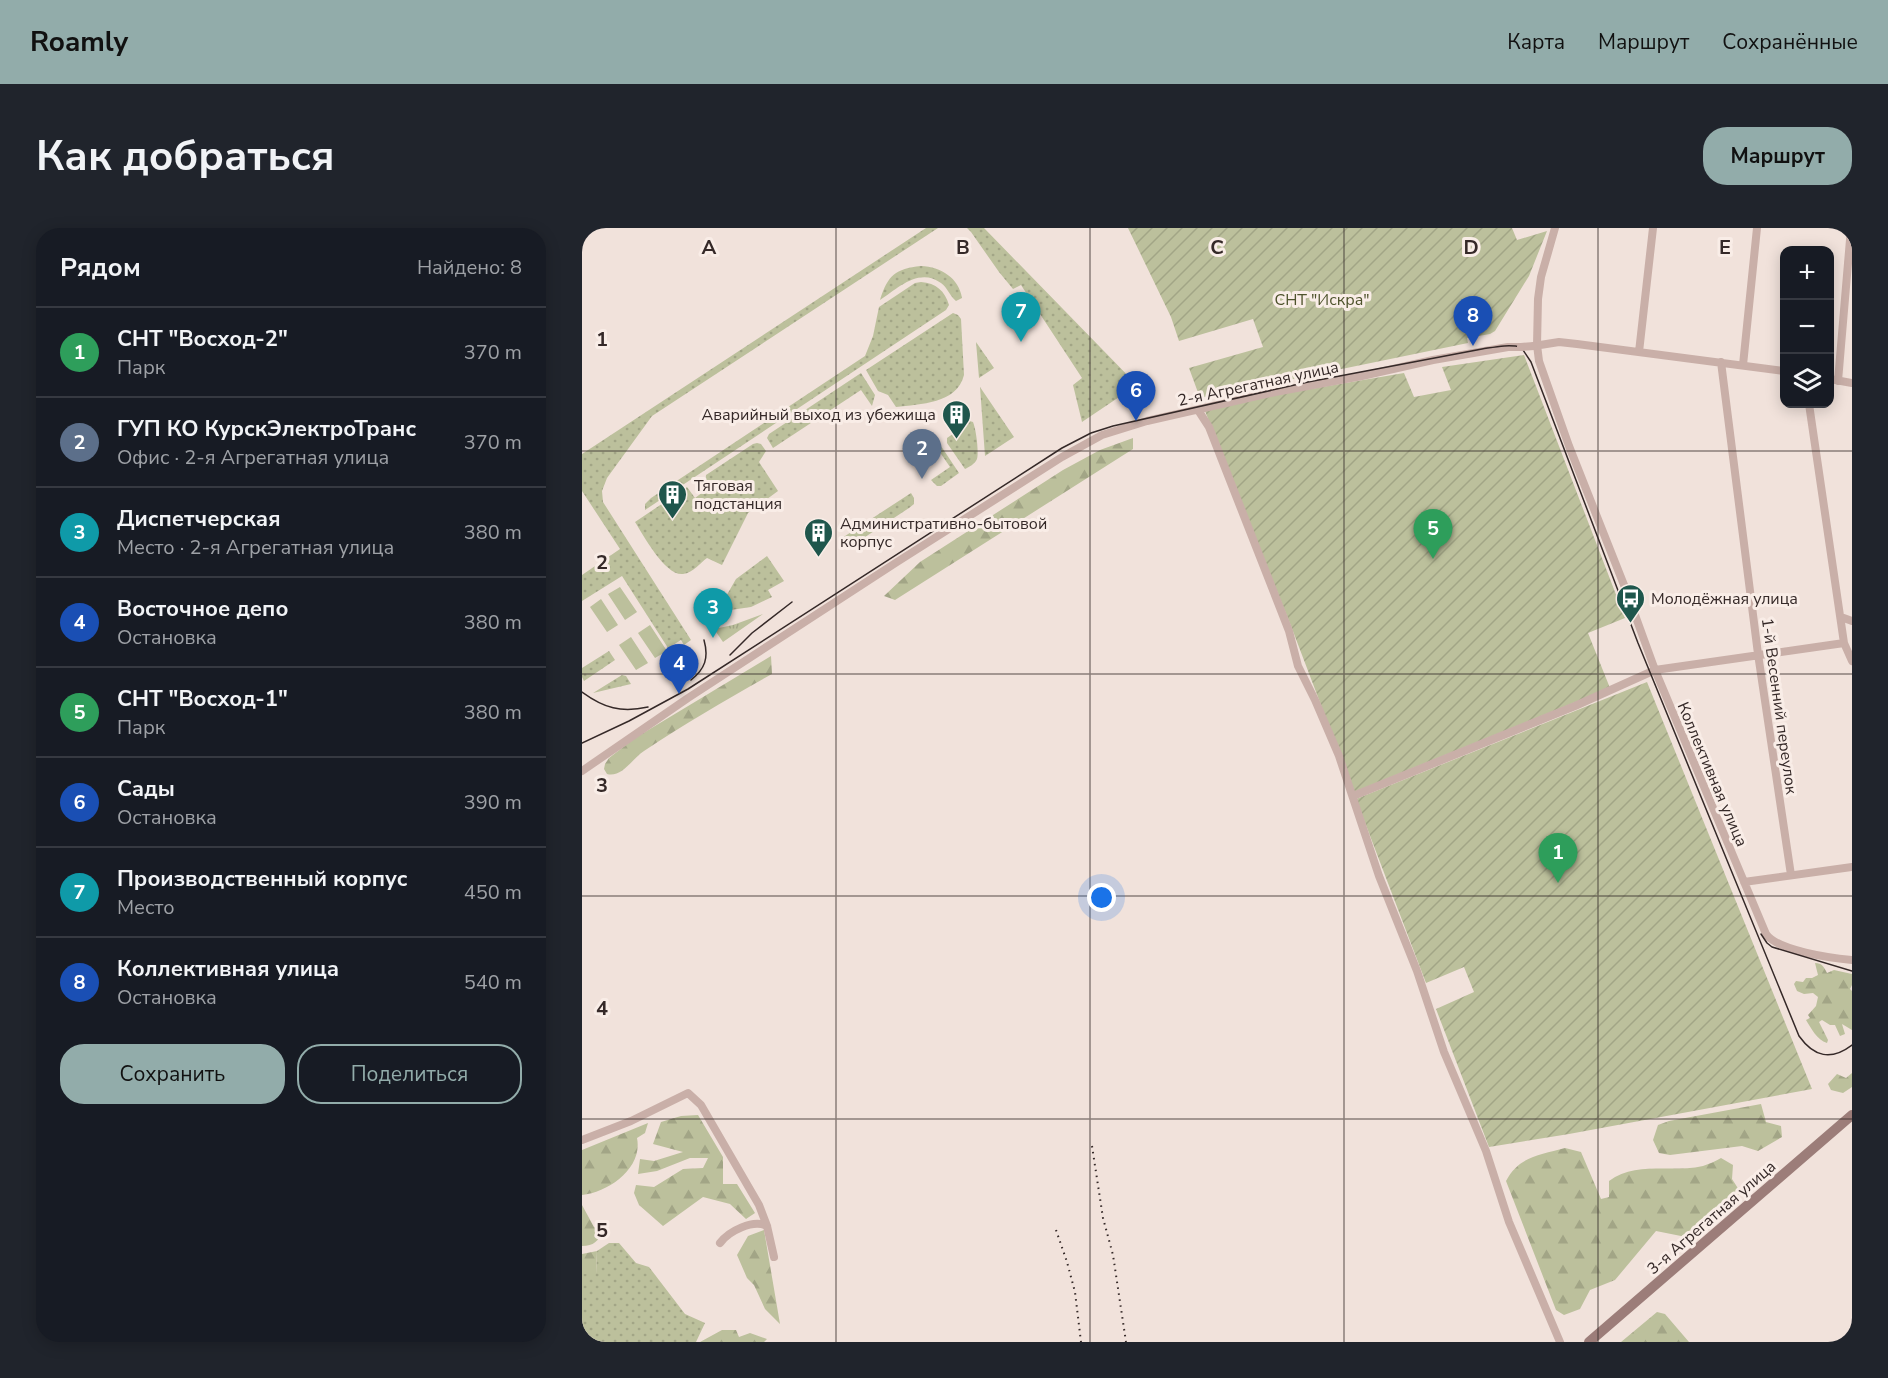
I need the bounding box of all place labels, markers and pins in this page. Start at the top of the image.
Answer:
pin: 7 [1002,292,1040,342]
pin: 8 [1454,296,1492,346]
pin: 6 [1116,372,1156,421]
building icon: Аварийный выход из убежища [941,398,973,440]
place label: Аварийный выход из убежища [702,404,936,426]
pin: 2 [902,430,942,479]
place label: Тяговая подстанция [694,475,782,515]
building icon: Тяговая подстанция [657,478,689,520]
pin: 5 [1414,510,1452,559]
place label: Административно-бытовой корпус [840,513,1047,553]
building icon: Административно-бытовой корпус [803,516,835,558]
bus stop icon: Молодёжная улица [1614,582,1646,624]
pin: 3 [694,588,732,638]
place label: Молодёжная улица [1651,588,1798,610]
pin: 4 [660,644,698,694]
pin: 1 [1538,834,1578,883]

